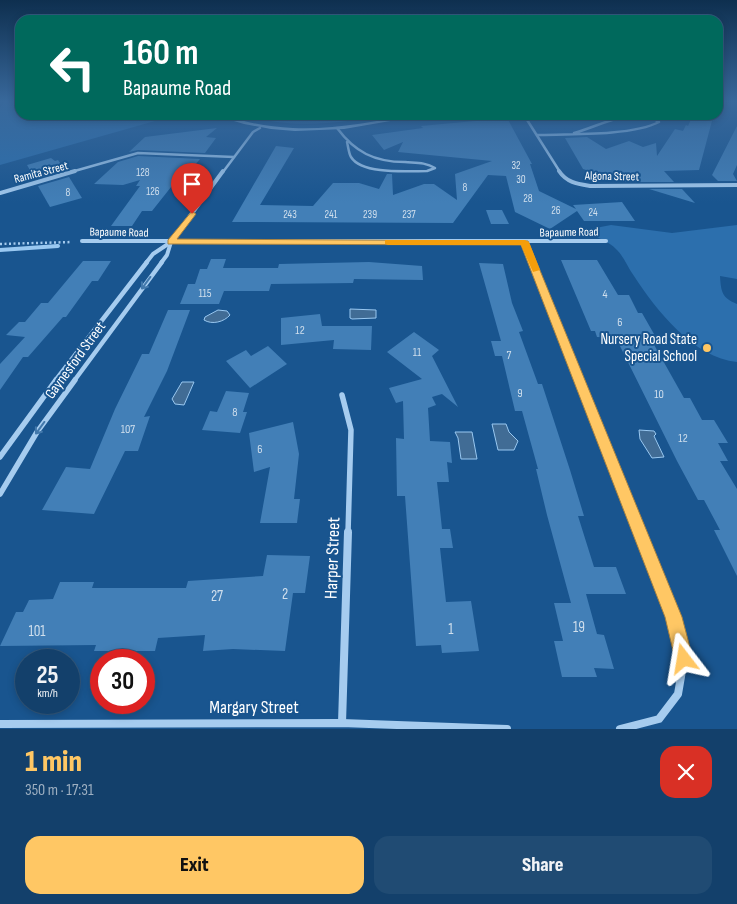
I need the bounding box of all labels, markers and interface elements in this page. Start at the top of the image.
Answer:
text: 160 m [123,32,199,75]
icon: left [40,35,105,100]
text: Bapaume Road [123,75,231,102]
street label: Ramita Street [12,158,70,187]
house number: 32 [511,159,521,172]
pin [171,163,213,214]
house number: 128 [136,166,150,179]
street label: Algona Street [584,169,640,184]
icon: arrive [178,170,206,198]
house number: 30 [516,173,526,186]
house number: 8 [463,181,468,194]
house number: 126 [146,185,160,198]
house number: 8 [66,186,71,199]
house number: 28 [523,192,533,205]
house number: 26 [551,204,561,217]
house number: 24 [588,206,598,219]
house number: 243 [283,208,297,221]
house number: 241 [325,208,338,221]
house number: 239 [363,208,377,221]
house number: 237 [402,208,416,221]
street label: Bapaume Road [89,224,149,241]
street label: Bapaume Road [539,224,599,241]
one-way arrow [141,276,151,290]
house number: 115 [198,286,212,301]
house number: 4 [602,287,608,302]
house number: 6 [617,315,623,330]
street label: Gaynesford Street [41,317,110,403]
house number: 12 [295,323,305,338]
place label: Nursery Road State Special School [600,330,697,366]
marker: Nursery Road State Special School [701,342,713,354]
house number: 11 [413,345,422,360]
house number: 7 [507,348,512,363]
house number: 9 [517,386,523,401]
house number: 10 [654,387,664,402]
house number: 8 [232,405,238,420]
one-way arrow [35,421,45,435]
house number: 107 [121,422,135,437]
house number: 12 [678,431,688,446]
house number: 6 [257,442,263,457]
street label: Harper Street [321,516,344,599]
house number: 2 [282,585,288,604]
house number: 27 [211,587,223,606]
house number: 19 [573,618,585,637]
house number: 1 [448,620,454,639]
house number: 101 [28,622,46,641]
position arrow [657,632,709,684]
speed limit sign: 30 [90,649,155,714]
text: 25 [37,660,58,691]
text: km/h [37,686,58,701]
street label: Margary Street [209,697,299,718]
text: 1 min [25,744,82,780]
button: close [660,746,712,798]
text: 350 m · 17:31 [25,781,94,800]
button: Exit [25,836,364,894]
button: Share [374,836,712,894]

